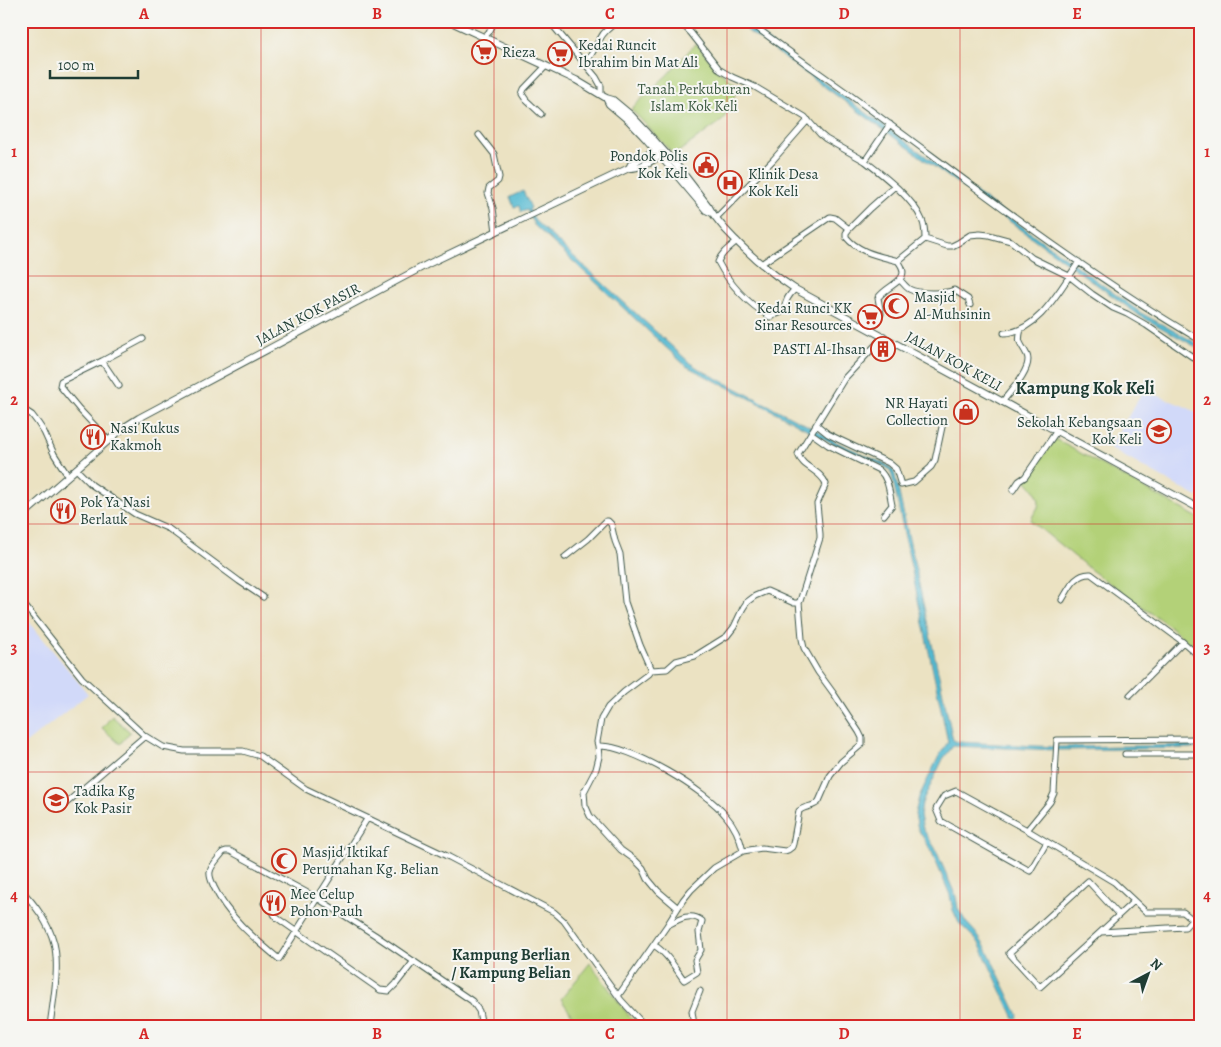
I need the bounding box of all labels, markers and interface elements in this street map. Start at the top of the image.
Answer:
text: A [138,3,150,25]
text: B [372,3,382,25]
text: C [605,3,615,25]
text: D [838,3,850,25]
text: E [1072,3,1082,25]
place label: Kedai Runcit Ibrahim bin Mat Ali [578,35,698,72]
supermarket icon: Rieza [471,39,497,65]
supermarket icon: Kedai Runcit Ibrahim bin Mat Ali [547,41,573,67]
place label: Rieza [502,42,536,62]
scale bar [50,48,138,80]
text: 100 m [58,55,95,75]
park label: Tanah Perkuburan Islam Kok Keli [638,79,750,116]
text: 1 [11,141,17,163]
text: 1 [1204,141,1210,163]
place label: Pondok Polis Kok Keli [610,146,688,183]
public building icon: Pondok Polis Kok Keli [693,152,719,178]
place label: Klinik Desa Kok Keli [748,164,818,201]
hospital icon: Klinik Desa Kok Keli [717,170,743,196]
street label: JALAN KOK PASIR [252,278,364,350]
place label: Masjid Al-Muhsinin [913,287,991,324]
mosque icon: Masjid Al-Muhsinin [883,293,909,319]
place label: Kedai Runci KK Sinar Resources [755,298,853,335]
supermarket icon: Kedai Runci KK Sinar Resources [857,304,883,330]
street label: JALAN KOK KELI [902,326,1006,396]
building icon: PASTI Al-Ihsan [870,336,896,362]
place label: PASTI Al-Ihsan [773,339,866,359]
district label: Kampung Kok Keli [1015,376,1155,400]
text: 2 [10,389,18,411]
text: 2 [1203,389,1211,411]
place label: NR Hayati Collection [885,393,948,430]
shop icon: NR Hayati Collection [953,399,979,425]
place label: Sekolah Kebangsaan Kok Keli [1017,412,1142,449]
place label: Nasi Kukus Kakmoh [110,418,180,455]
school or university icon: Sekolah Kebangsaan Kok Keli [1146,418,1172,444]
restaurant icon: Nasi Kukus Kakmoh [80,424,106,450]
place label: Pok Ya Nasi Berlauk [80,492,150,529]
restaurant icon: Pok Ya Nasi Berlauk [50,498,76,524]
text: 3 [11,637,18,659]
text: 3 [1204,637,1211,659]
place label: Tadika Kg Kok Pasir [74,781,135,818]
school or university icon: Tadika Kg Kok Pasir [43,787,69,813]
place label: Masjid Iktikaf Perumahan Kg. Belian [302,842,439,879]
mosque icon: Masjid Iktikaf Perumahan Kg. Belian [271,848,297,874]
place label: Mee Celup Pohon Pauh [290,884,363,921]
text: 4 [10,885,18,907]
text: 4 [1203,885,1211,907]
restaurant icon: Mee Celup Pohon Pauh [260,890,286,916]
district label: Kampung Berlian / Kampung Belian [451,944,571,984]
north arrow [1124,950,1174,1000]
text: N [1146,954,1166,975]
text: A [138,1023,150,1045]
text: B [372,1023,382,1045]
text: C [605,1023,615,1045]
text: D [838,1023,850,1045]
text: E [1072,1023,1082,1045]

